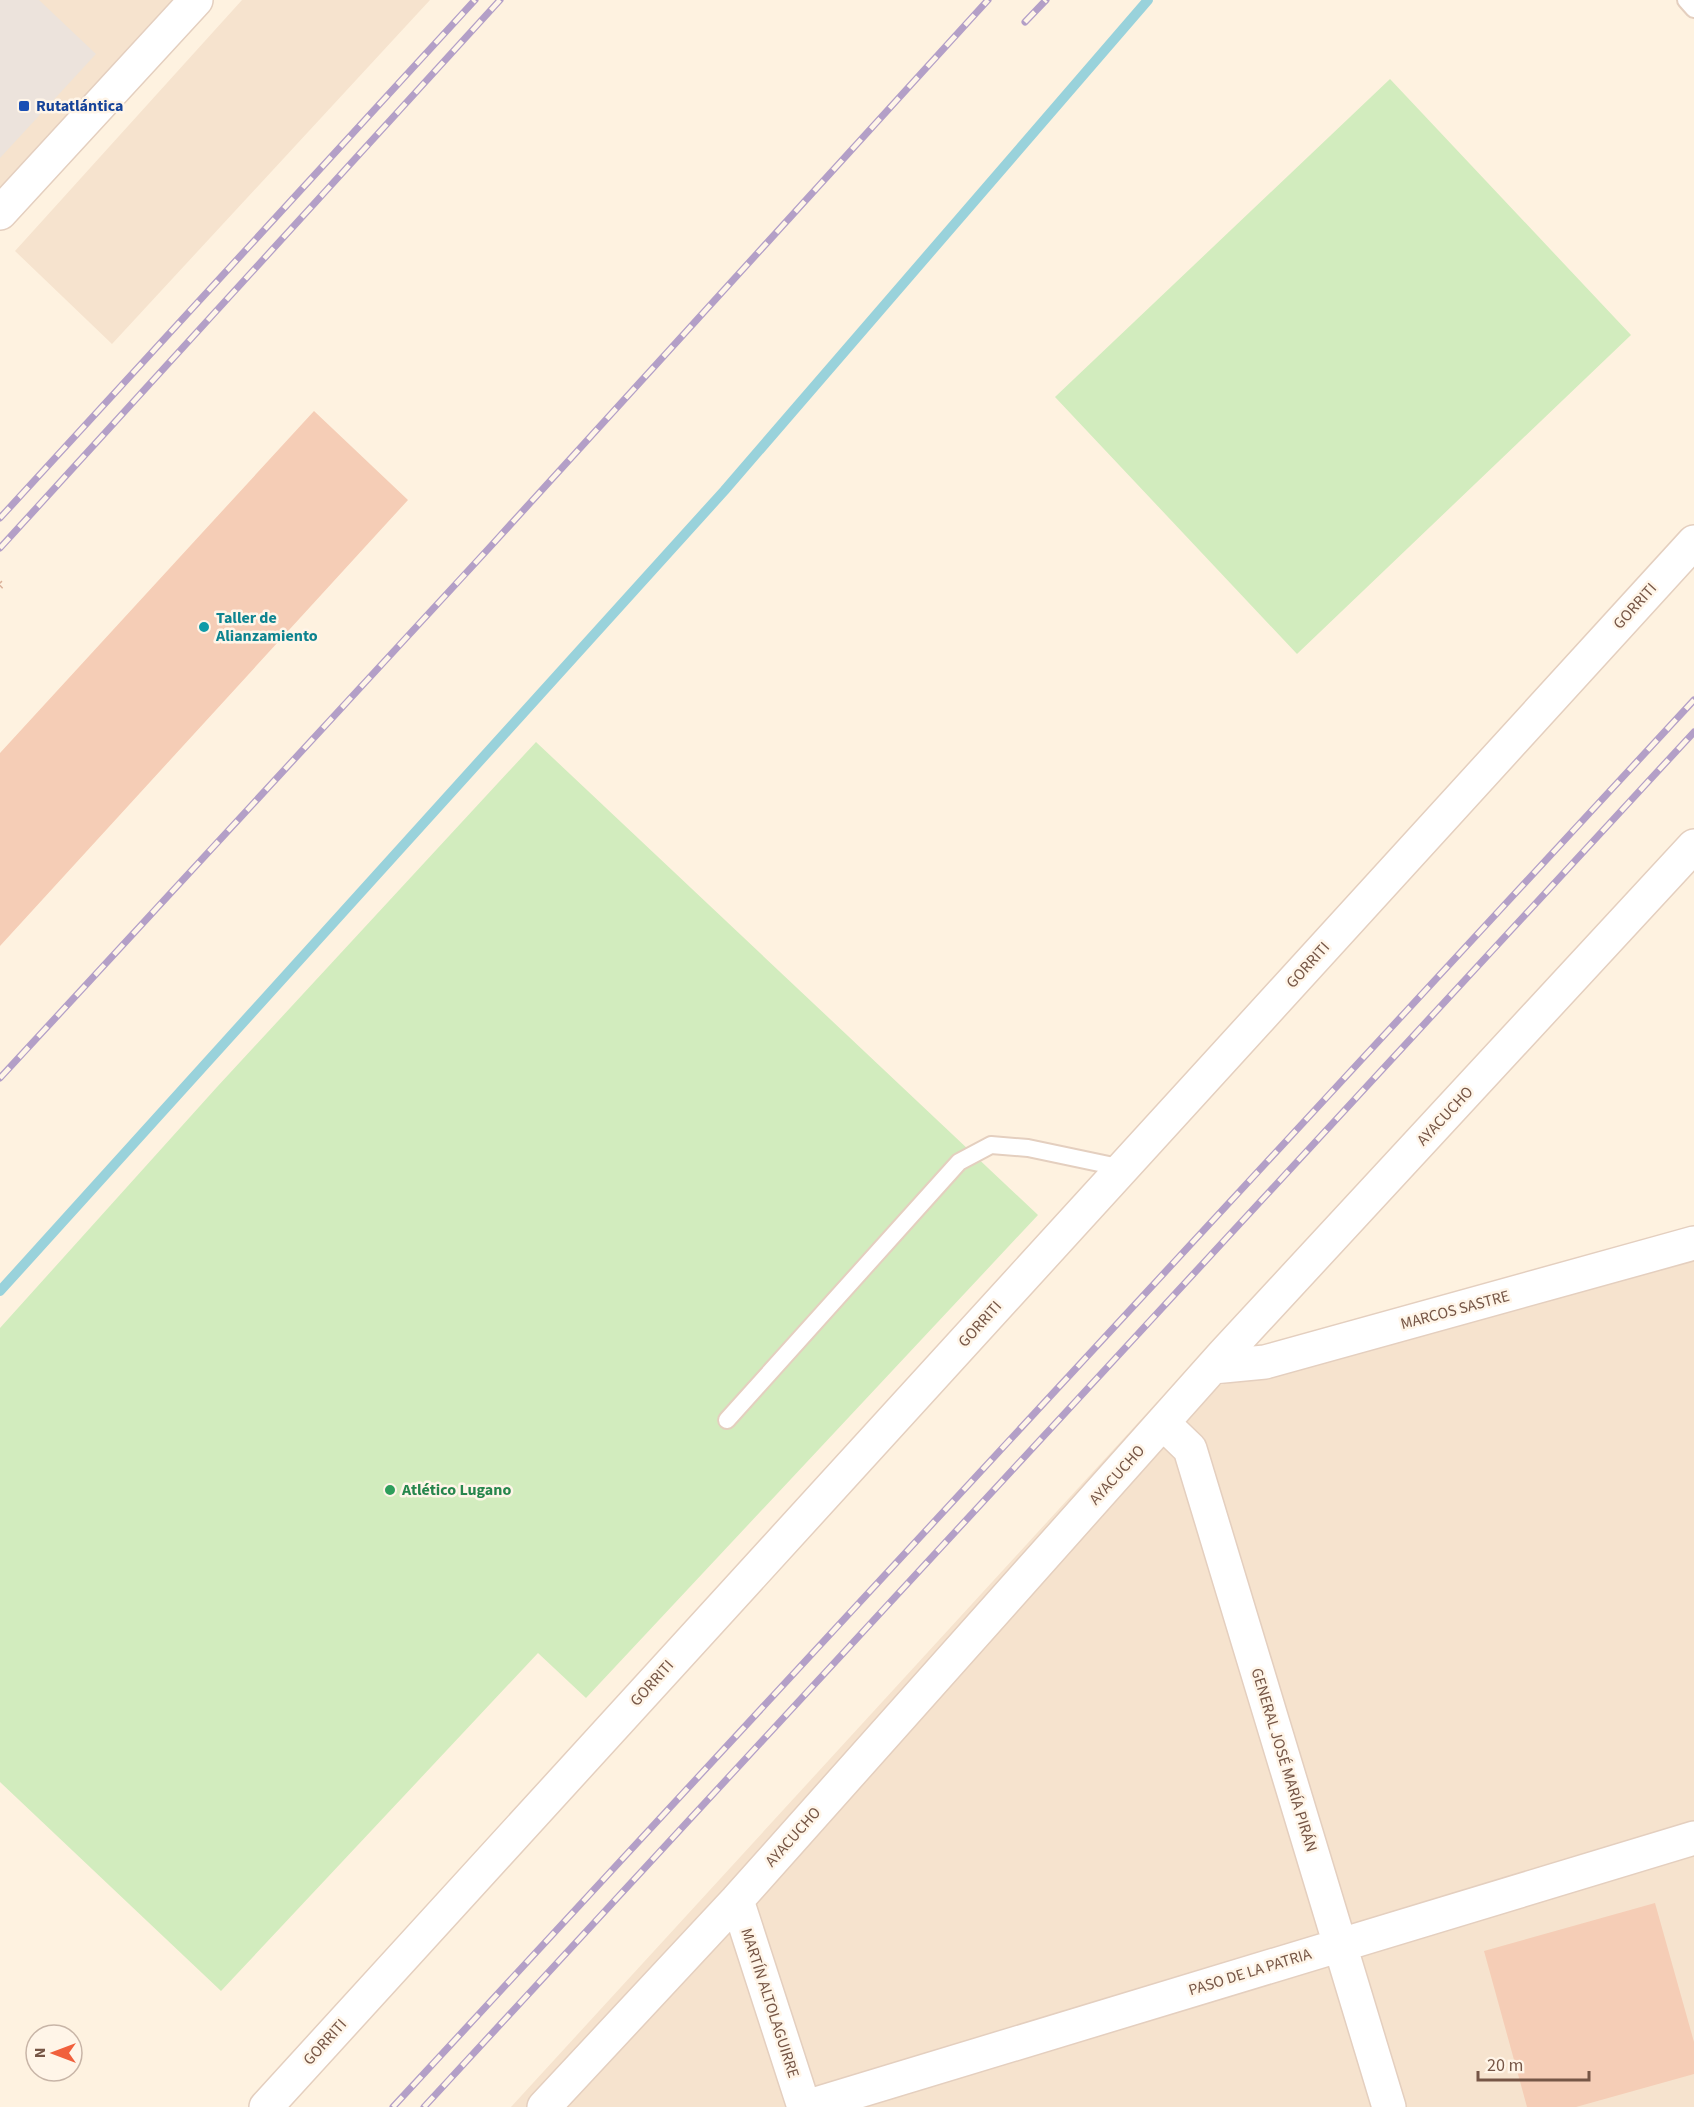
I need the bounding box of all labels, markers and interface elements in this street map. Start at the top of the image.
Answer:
place label: Rutatlántica [36,95,123,117]
marker: Rutatlántica [17,99,31,113]
street label: GORRITI [1608,578,1662,634]
place label: Taller de Alianzamiento [215,607,318,647]
marker: Taller de Alianzamiento [197,620,211,634]
street label: GORRITI [1281,937,1335,993]
street label: AYACUCHO [1412,1082,1478,1150]
street label: MARCOS SASTRE [1398,1285,1512,1335]
street label: GORRITI [953,1296,1007,1352]
street label: AYACUCHO [1084,1440,1150,1510]
place label: Atlético Lugano [401,1479,511,1501]
marker: Atlético Lugano [383,1483,397,1497]
street label: GORRITI [625,1655,679,1711]
street label: GENERAL JOSÉ MARÍA PIRÁN [1246,1665,1322,1855]
street label: AYACUCHO [760,1802,826,1872]
street label: MARTÍN ALTOLAGUIRRE [735,1925,805,2081]
street label: PASO DE LA PATRIA [1186,1943,1314,2001]
street label: GORRITI [298,2014,352,2070]
north arrow [24,2023,84,2083]
scale bar [1478,2044,1589,2082]
text: N [29,2048,51,2058]
text: 20 m [1487,2053,1523,2078]

